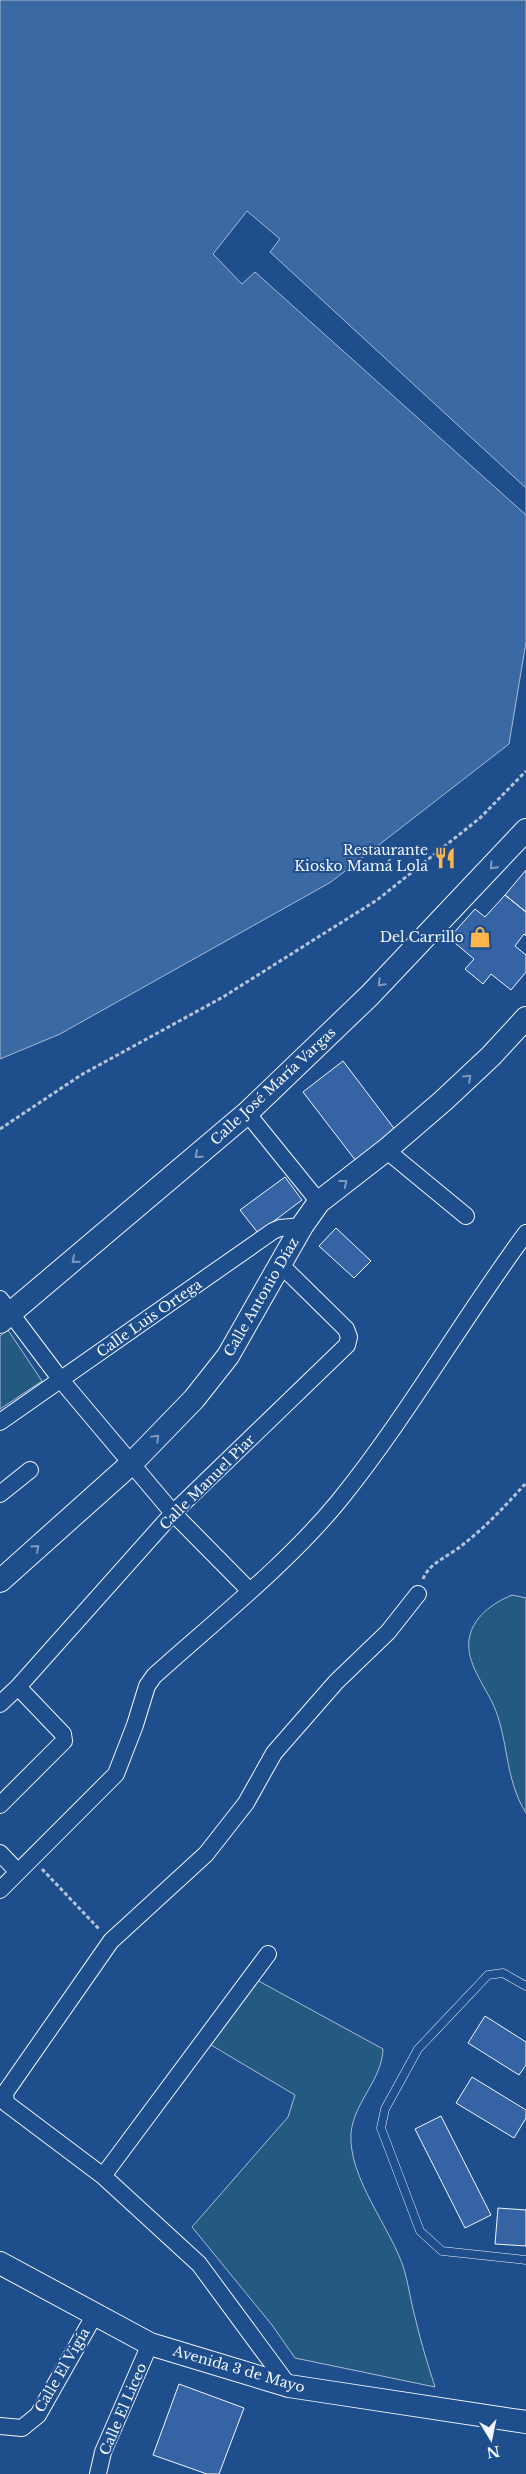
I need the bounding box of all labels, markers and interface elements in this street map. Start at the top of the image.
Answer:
place label: Restaurante Kiosko Mamá Lola [294,841,428,875]
restaurant icon: Restaurante Kiosko Mamá Lola [432,845,458,871]
one-way arrow [490,860,499,869]
shop icon: Del Carrillo [467,924,493,950]
place label: Del Carrillo [380,928,464,946]
one-way arrow [377,978,386,987]
street label: Calle José María Vargas [207,1023,339,1149]
one-way arrow [462,1074,471,1083]
one-way arrow [195,1149,204,1158]
one-way arrow [338,1180,348,1189]
street label: Calle Antonio Díaz [220,1234,303,1360]
one-way arrow [71,1254,80,1263]
street label: Calle Luis Ortega [93,1275,205,1361]
street label: Calle Manuel Piar [156,1430,259,1533]
one-way arrow [150,1435,159,1444]
one-way arrow [31,1545,40,1554]
street label: Calle El Vigía [30,2324,94,2416]
street label: Avenida 3 de Mayo [170,2341,307,2396]
street label: Calle El Liceo [95,2360,151,2458]
north arrow [466,2414,516,2464]
text: N [485,2442,501,2462]

